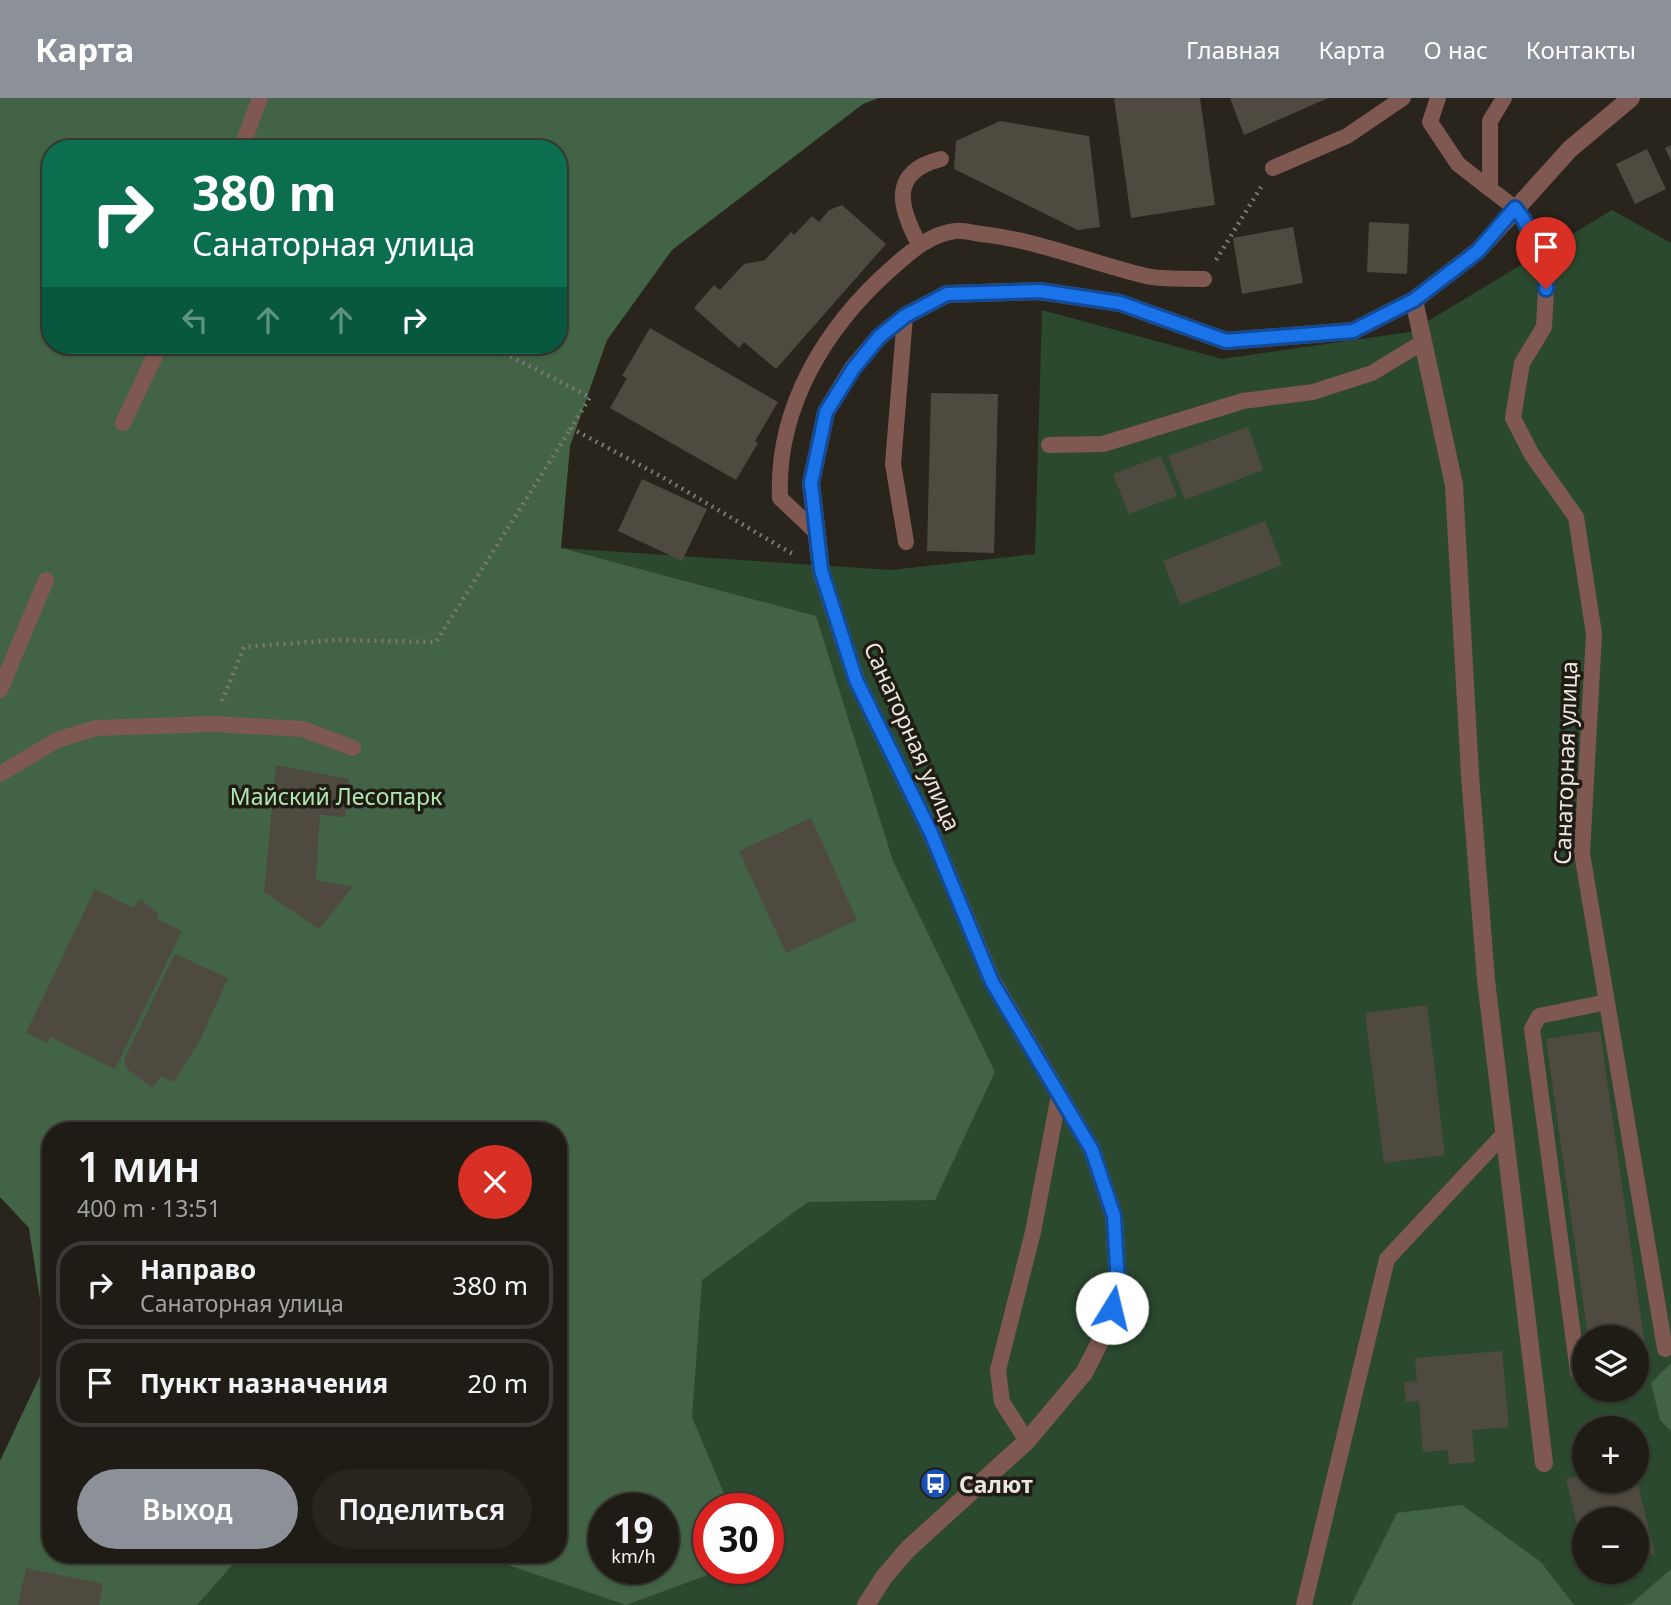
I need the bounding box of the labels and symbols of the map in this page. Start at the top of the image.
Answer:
pin [1516,217,1576,289]
street label: Санаторная улица [857,636,969,836]
street label: Санаторная улица [1545,661,1585,865]
park label: Майский Лесопарк [230,780,443,812]
position arrow [1075,1271,1149,1345]
bus stop icon: Салют [919,1467,953,1501]
place label: Салют [959,1468,1033,1500]
speed limit sign: 30 [693,1493,784,1584]

